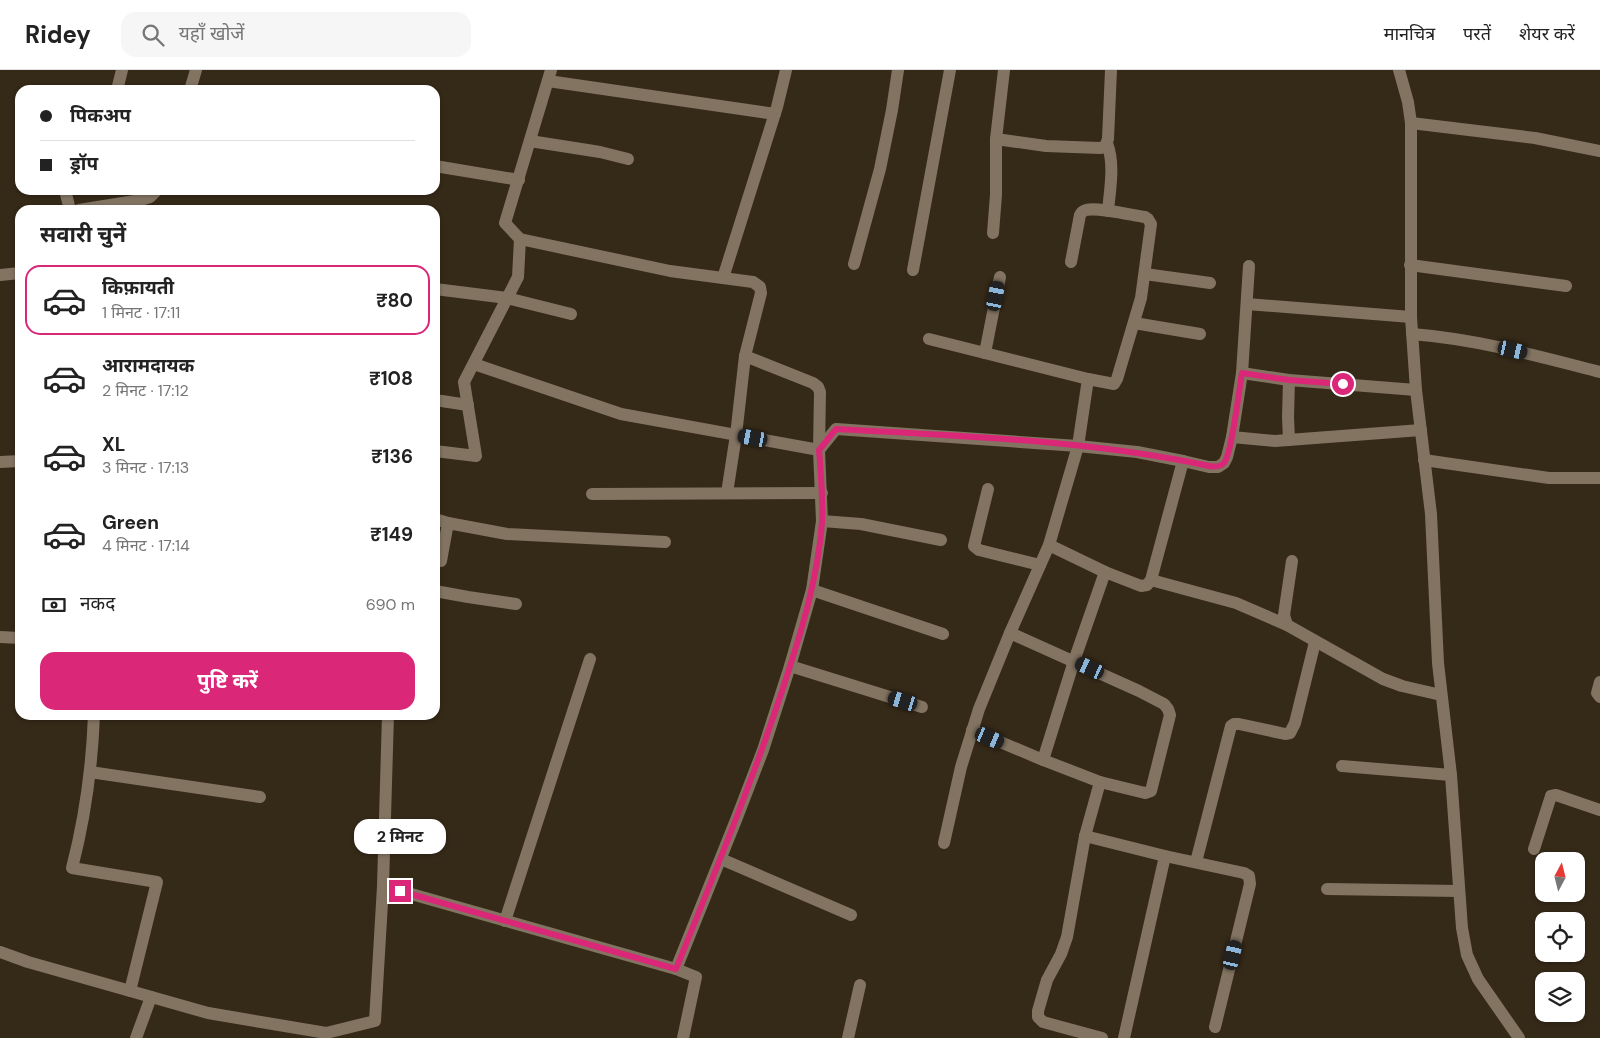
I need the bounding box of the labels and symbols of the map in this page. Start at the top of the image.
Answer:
car [985,280,1006,312]
car [1496,339,1529,361]
route start [1332,373,1354,395]
car [736,428,769,448]
car [1073,655,1106,681]
car [886,689,919,713]
car [973,725,1006,751]
callout: 2 मिनट [354,818,446,854]
north arrow [1535,852,1585,902]
route end [389,880,411,902]
car [1222,939,1243,971]

